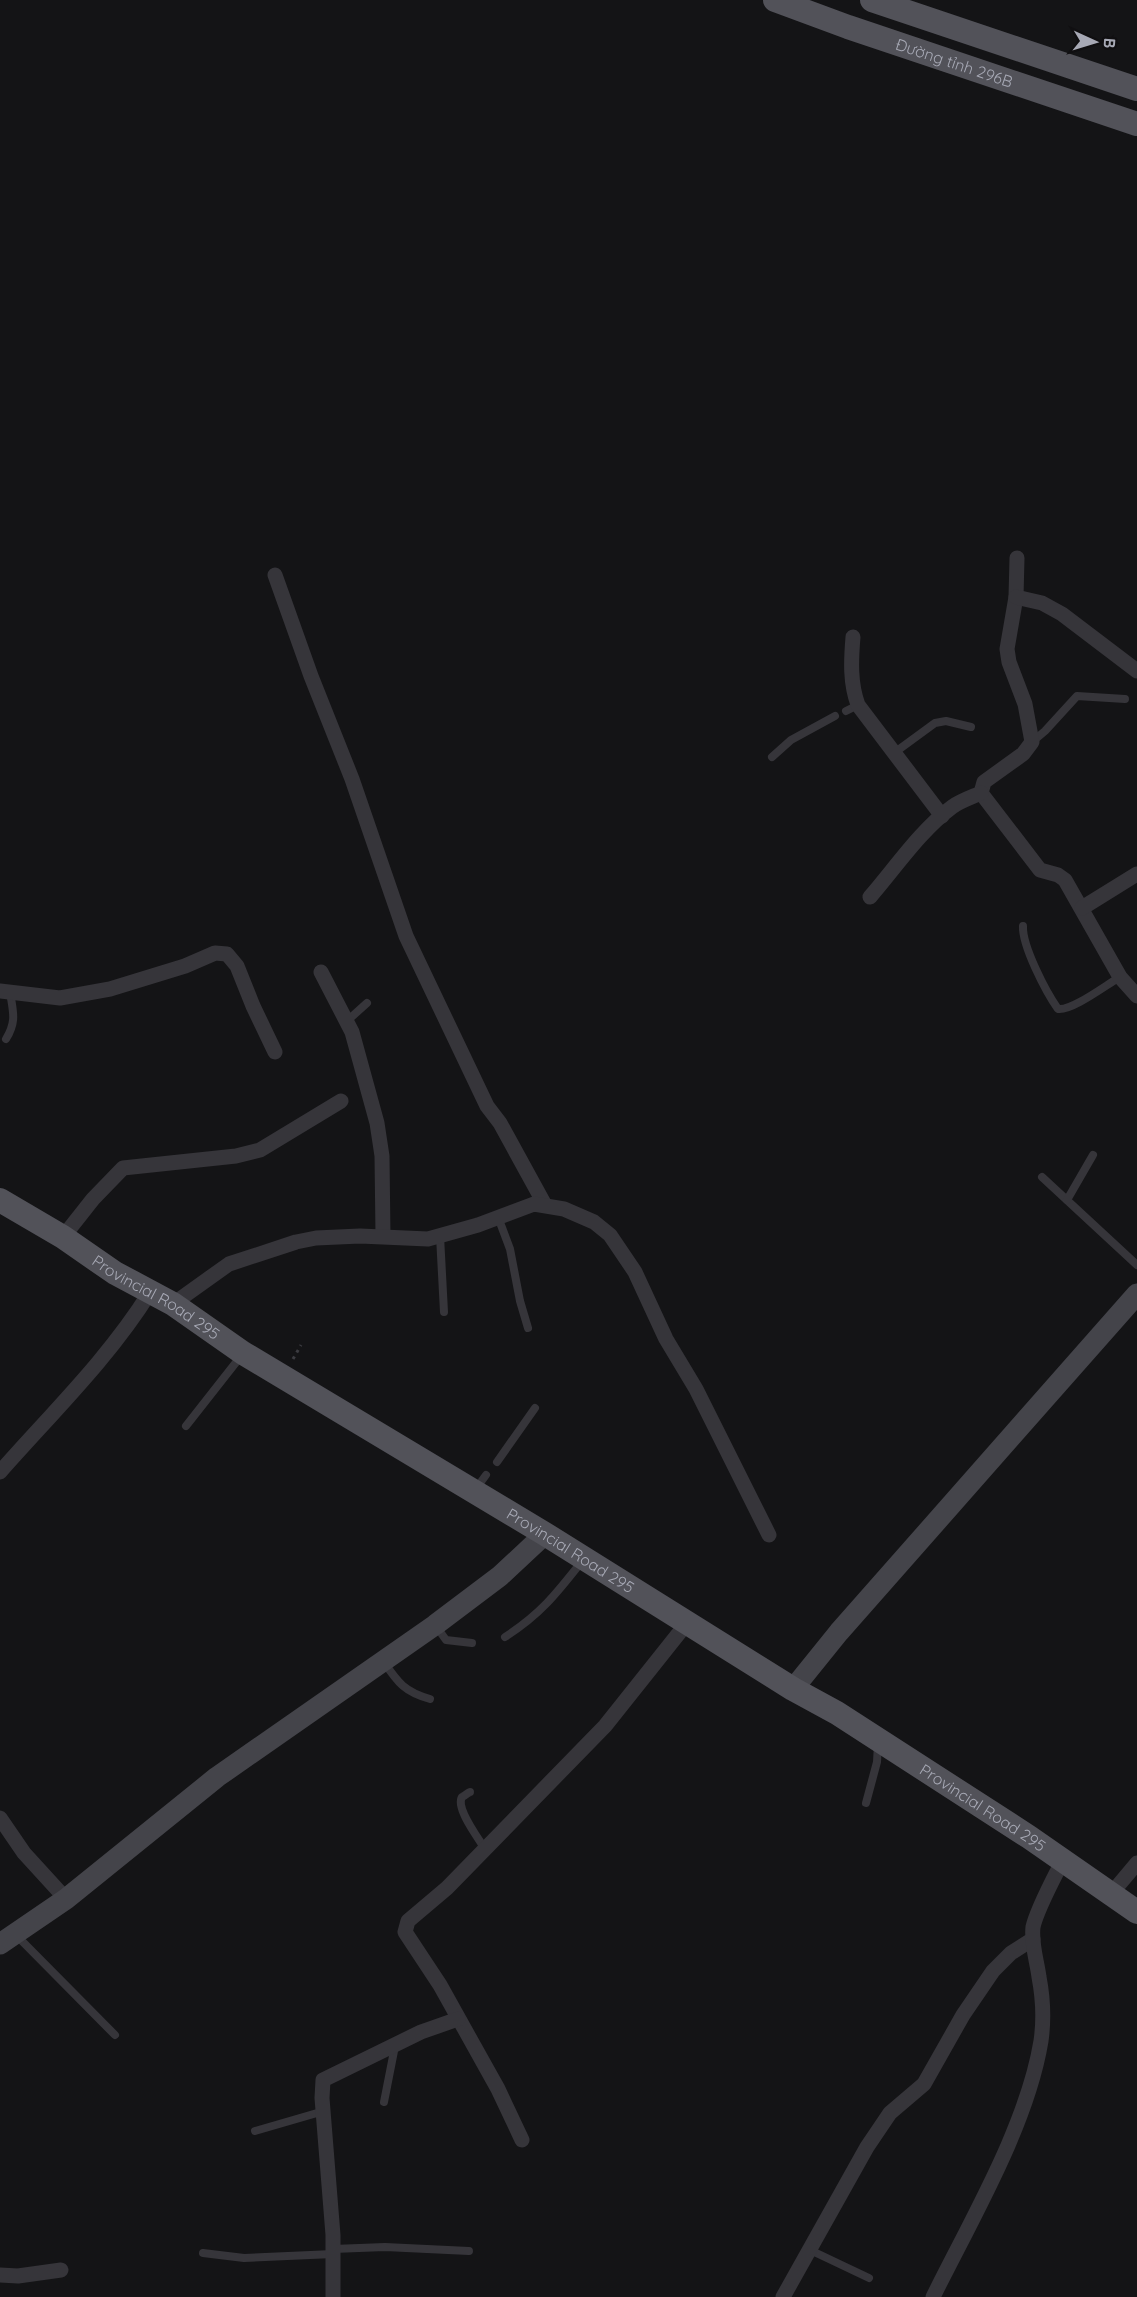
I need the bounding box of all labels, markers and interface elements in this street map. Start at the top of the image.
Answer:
north arrow [1065,12,1125,72]
street label: Đường tỉnh 296B [893,34,1016,92]
text: B [1100,37,1120,49]
street label: Provincial Road 295 [88,1250,224,1344]
street label: Provincial Road 295 [503,1503,638,1597]
street label: Provincial Road 295 [916,1759,1050,1856]

